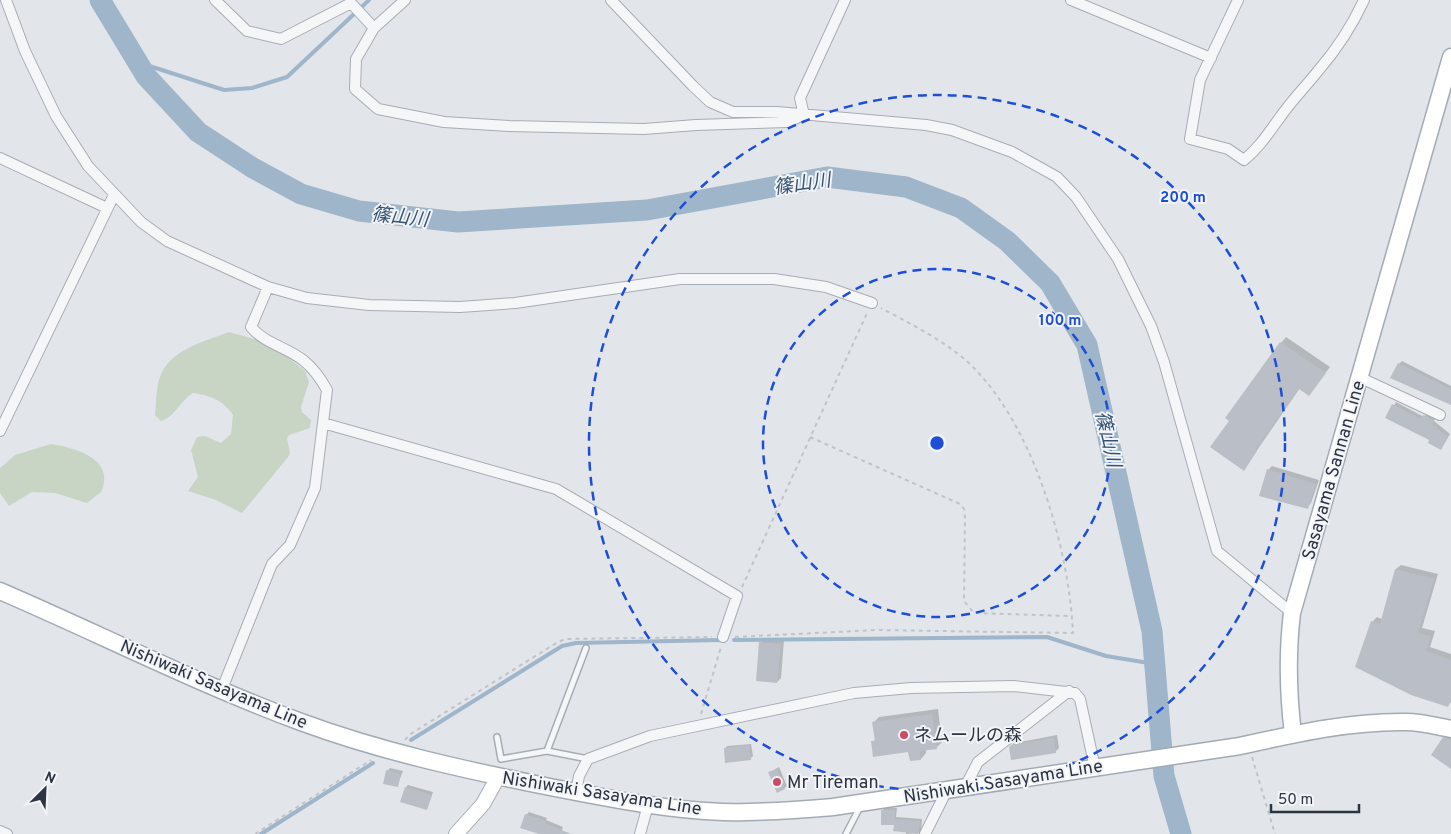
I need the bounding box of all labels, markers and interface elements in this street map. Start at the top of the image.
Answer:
water label: 篠山川 [772,169,834,201]
text: 200 m [1160,189,1206,208]
water label: 篠山川 [370,203,431,233]
text: 100 m [1039,312,1081,331]
street label: Sasayama Sannan Line [1298,378,1371,563]
water label: 篠山川 [1089,409,1126,472]
centre of rings [928,434,946,452]
street label: Nishiwaki Sasayama Line [116,635,311,735]
place label: ネムールの森 [914,725,1022,748]
marker: ネムールの森 [898,729,910,741]
street label: Nishiwaki Sasayama Line [902,755,1105,810]
north arrow [20,764,70,814]
street label: Nishiwaki Sasayama Line [500,767,703,822]
text: N [42,769,58,788]
place label: Mr Tireman [787,772,879,795]
marker: Mr Tireman [771,776,783,788]
scale bar [1271,782,1358,814]
text: 50 m [1278,791,1313,810]

